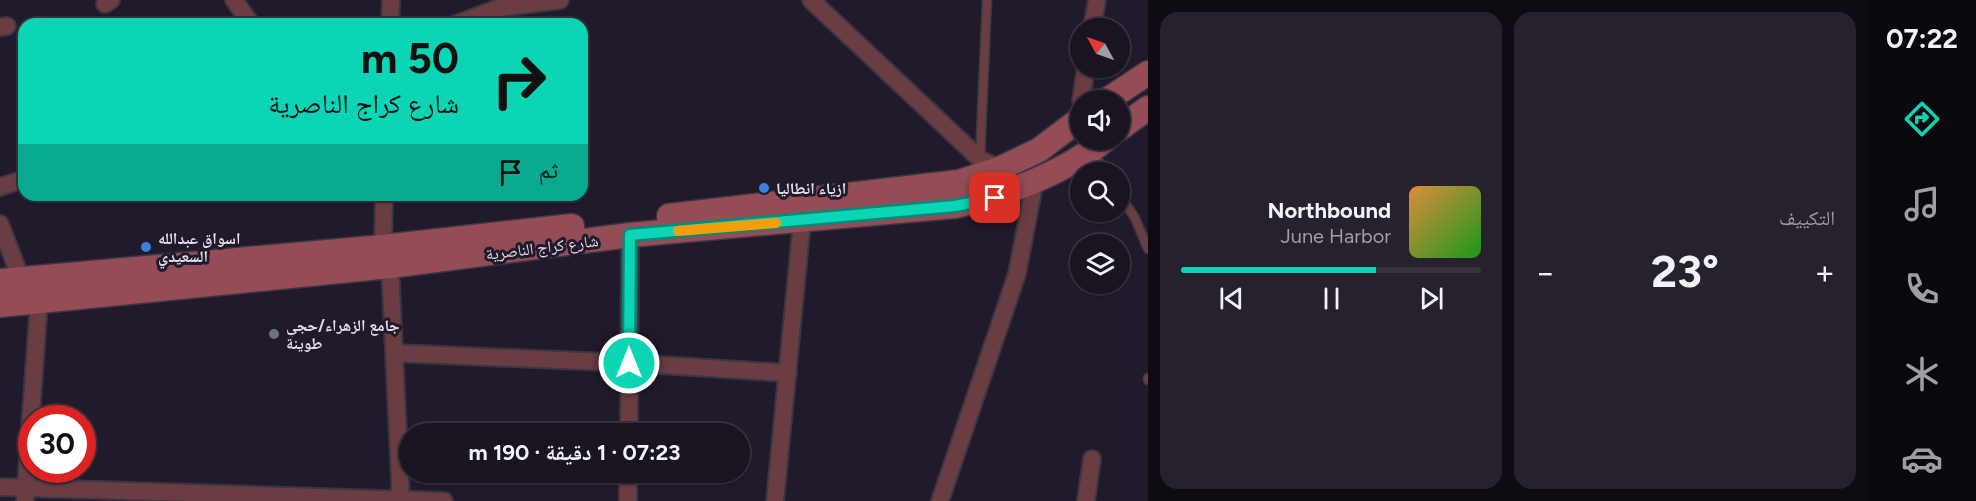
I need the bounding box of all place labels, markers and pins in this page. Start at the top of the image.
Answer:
pin [969,172,1020,223]
place label: ازياء انطاليا [776,179,846,198]
marker: ازياء انطاليا [757,181,771,195]
place label: اسواق عبدالله السعيدي [158,229,240,269]
marker: اسواق عبدالله السعيدي [139,240,153,254]
place label: جامع الزهراء/حجي طوينة [286,316,400,353]
marker: جامع الزهراء/حجي طوينة [267,327,281,341]

